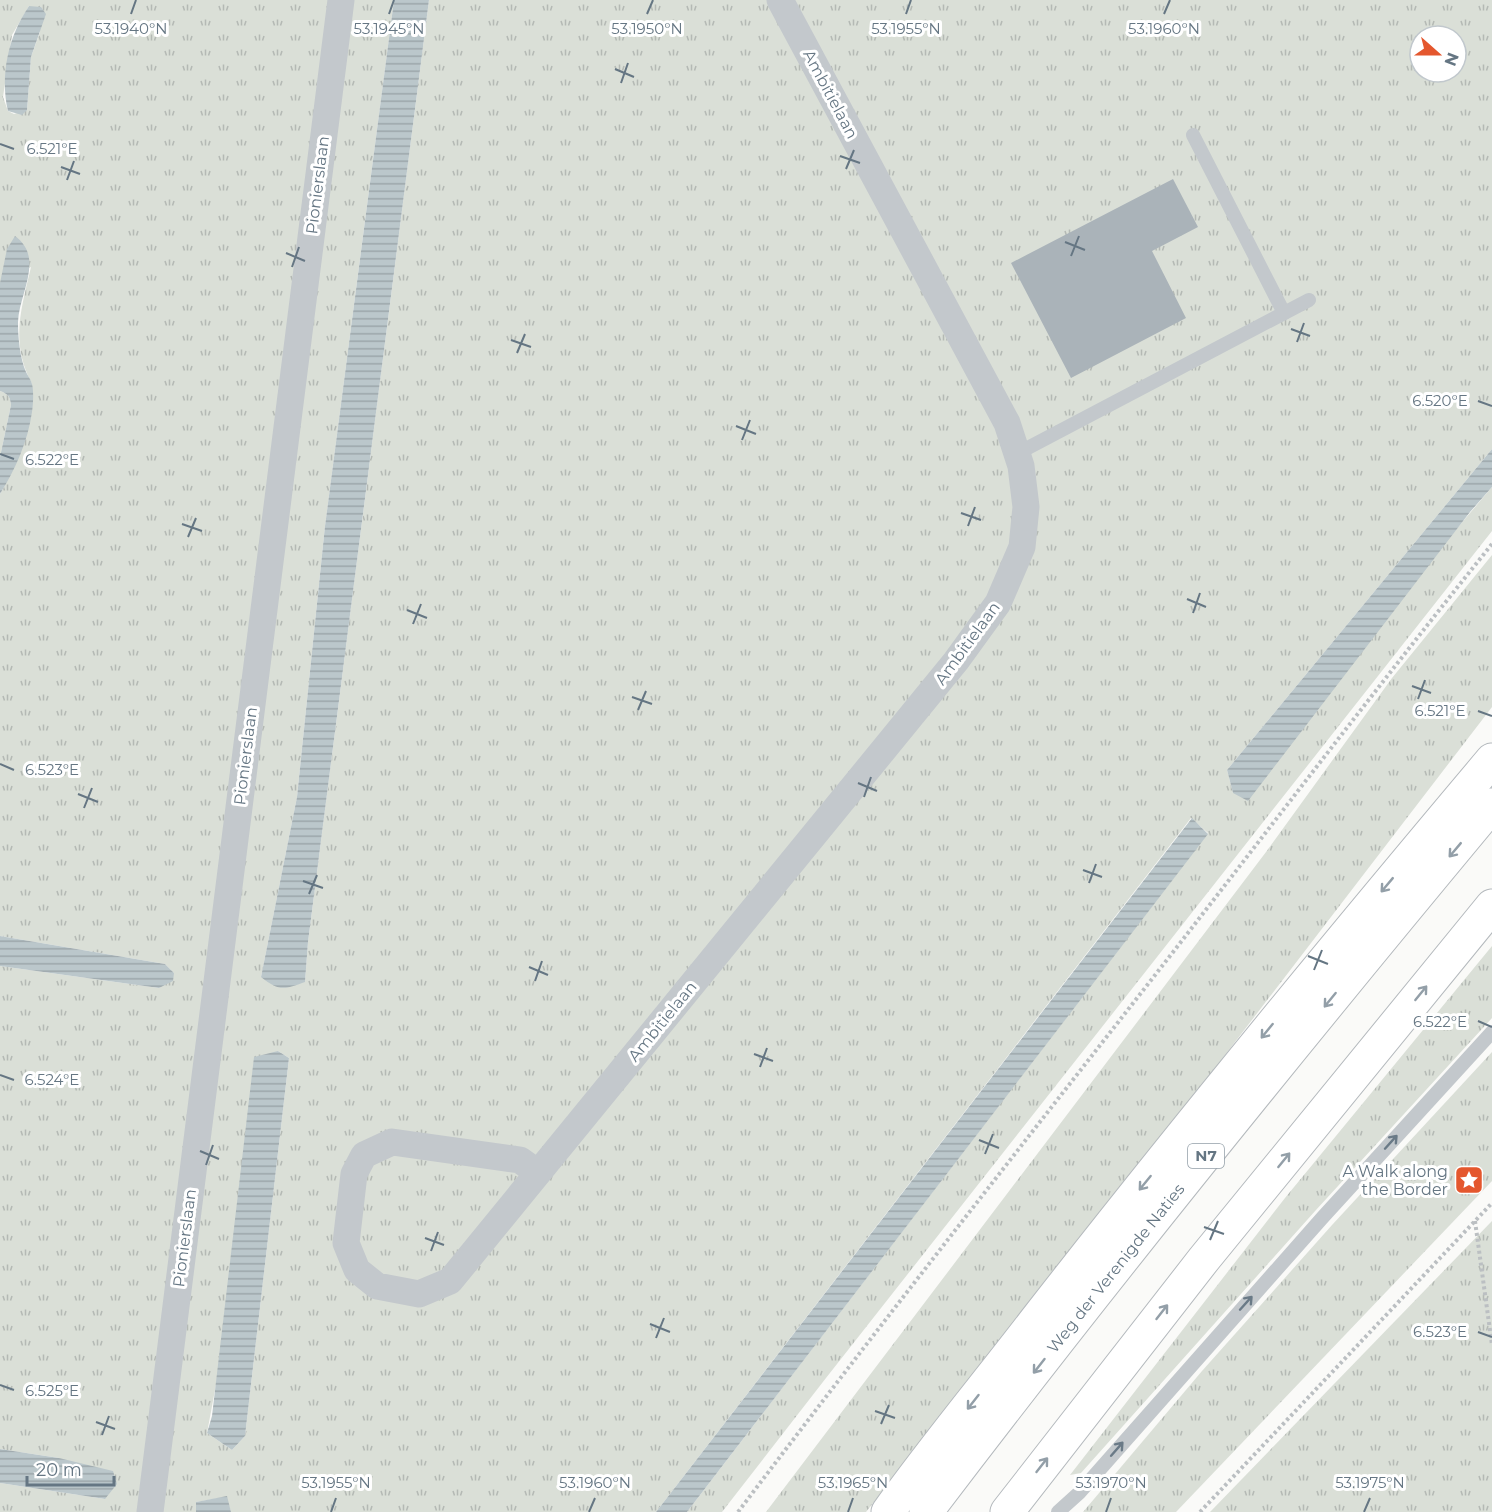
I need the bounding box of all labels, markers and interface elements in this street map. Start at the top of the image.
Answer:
text: 53.1940°N [95,19,167,38]
text: 53.1945°N [353,19,425,38]
text: 53.1950°N [611,19,683,38]
text: 53.1955°N [871,19,941,38]
text: 53.1960°N [1128,19,1200,38]
north arrow [1408,24,1468,84]
street label: Ambitielaan [799,47,862,142]
text: N [1440,50,1463,69]
street label: Pionierslaan [302,135,333,235]
text: 6.521°E [26,139,78,158]
text: 6.520°E [1412,391,1468,410]
text: 6.522°E [25,450,79,469]
street label: Ambitielaan [931,598,1004,688]
text: 6.521°E [1414,701,1466,720]
street label: Pionierslaan [230,706,261,806]
text: 6.523°E [25,760,79,779]
one-way arrow [1448,842,1461,858]
one-way arrow [1380,877,1394,892]
street label: Ambitielaan [624,977,701,1065]
one-way arrow [1414,986,1428,1001]
one-way arrow [1324,992,1337,1008]
text: 6.522°E [1413,1012,1467,1031]
one-way arrow [1261,1022,1274,1038]
text: 6.524°E [25,1070,79,1089]
one-way arrow [1384,1135,1398,1150]
road number: N7 [1188,1144,1224,1168]
one-way arrow [1278,1152,1291,1168]
place label: A Walk along the Border [1342,1162,1448,1199]
place icon: A Walk along the Border [1453,1164,1485,1196]
one-way arrow [1139,1174,1152,1190]
street label: Weg der Verenigde Naties [1043,1180,1189,1357]
street label: Pionierslaan [169,1188,200,1288]
one-way arrow [1239,1296,1253,1311]
one-way arrow [1156,1304,1169,1320]
text: 6.523°E [1413,1322,1467,1341]
one-way arrow [1032,1358,1045,1374]
text: 6.525°E [25,1381,79,1400]
one-way arrow [967,1394,980,1410]
one-way arrow [1110,1442,1124,1457]
scale bar [27,1449,114,1487]
one-way arrow [1036,1458,1048,1474]
text: 20 m [36,1459,82,1481]
text: 53.1955°N [301,1473,371,1492]
text: 53.1960°N [559,1473,631,1492]
text: 53.1965°N [818,1473,888,1492]
text: 53.1970°N [1075,1473,1147,1492]
text: 53.1975°N [1335,1473,1405,1492]

